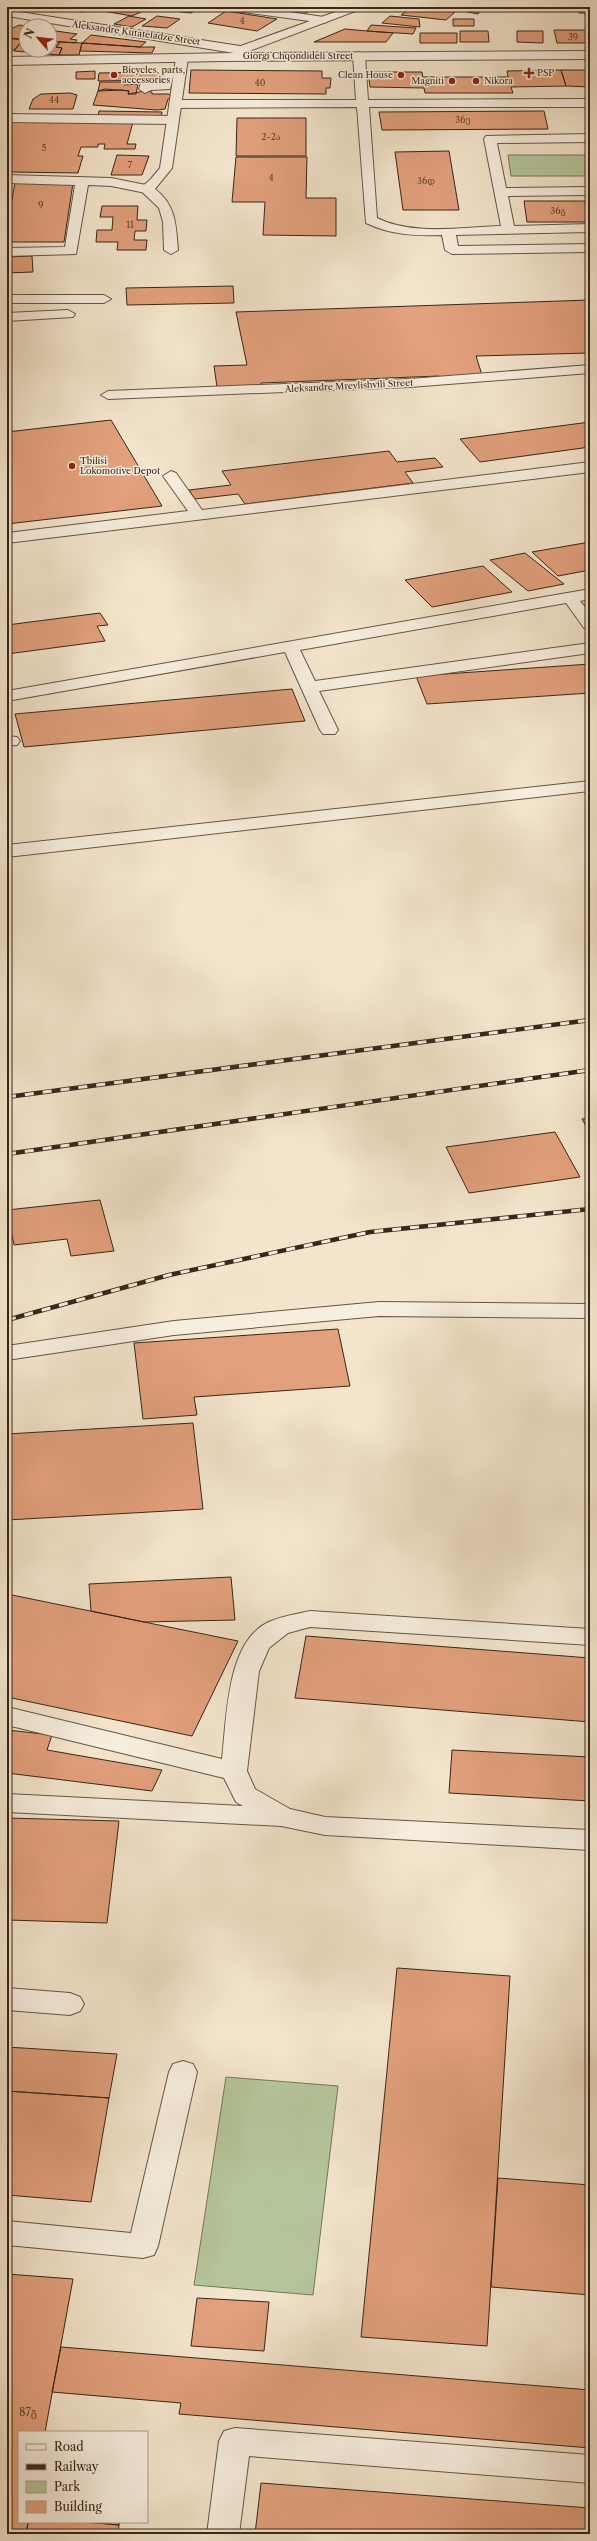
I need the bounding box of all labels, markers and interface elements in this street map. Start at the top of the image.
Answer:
house number: 4 [239,15,245,26]
north arrow [18,18,58,58]
street label: Aleksandre Kutateladze Street [70,18,202,47]
text: N [21,25,38,41]
house number: 39 [568,31,578,42]
street label: Giorgi Chqondideli Street [243,50,354,61]
place label: Bicycles, parts, accessories [122,64,185,85]
place label: PSP [537,67,554,78]
marker: PSP [524,68,534,78]
place label: Clean House [338,69,393,80]
marker: Bicycles, parts, accessories [109,70,119,80]
marker: Clean House [396,70,406,80]
place label: Magniti [411,75,444,86]
place label: Nikora [484,75,513,86]
marker: Magniti [447,76,457,86]
marker: Nikora [471,76,481,86]
house number: 40 [255,77,266,88]
house number: 44 [49,94,59,105]
house number: 36ე [455,114,471,125]
house number: 2-2ა [261,131,281,142]
house number: 5 [42,142,47,153]
house number: 7 [128,159,133,170]
house number: 4 [268,172,274,183]
house number: 36დ [417,175,435,186]
house number: 9 [38,199,44,210]
house number: 36გ [550,205,566,216]
house number: 11 [126,219,134,230]
street label: Aleksandre Mrevlishvili Street [283,377,414,394]
place label: Tbilisi Lokomotive Depot [80,455,161,476]
marker: Tbilisi Lokomotive Depot [67,461,77,471]
house number: 87გ [19,2405,37,2419]
legend [18,2431,148,2523]
text: Road [54,2439,84,2454]
text: Railway [54,2459,99,2474]
text: Park [54,2479,81,2494]
text: Building [54,2499,102,2514]

